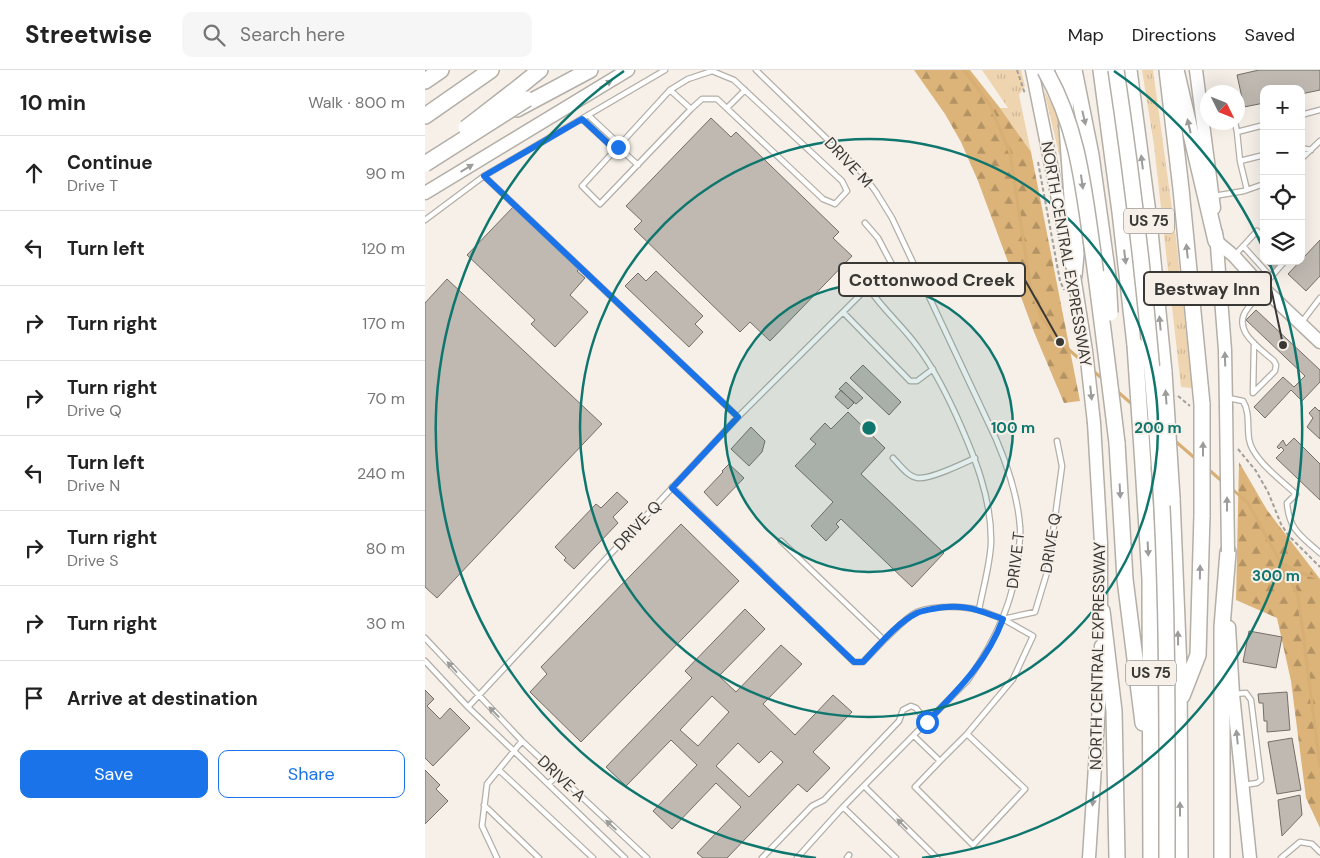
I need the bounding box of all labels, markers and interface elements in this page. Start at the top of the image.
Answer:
search box [182,12,532,57]
text: Streetwise [25,19,152,50]
icon: search [200,21,228,49]
text: Search here [240,22,345,47]
text: Map [1068,23,1104,47]
text: Directions [1132,23,1217,47]
text: Saved [1245,23,1295,47]
one-way arrow [599,79,612,88]
north arrow [1200,85,1245,130]
map controls [1260,85,1305,265]
button: + [1260,85,1305,130]
text: 10 min [20,89,86,117]
text: Walk · 800 m [308,92,405,113]
one-way arrow [1080,110,1088,125]
one-way arrow [1185,118,1193,133]
button: − [1260,130,1305,175]
street label: DRIVE M [820,133,877,192]
route end [607,136,630,159]
street label: NORTH CENTRAL EXPRESSWAY [1036,140,1097,368]
text: Continue [67,150,153,175]
one-way arrow [1138,154,1146,170]
icon: ahead [20,159,48,187]
text: 90 m [365,163,405,184]
one-way arrow [460,163,473,173]
one-way arrow [1079,174,1087,190]
text: Drive T [67,175,118,196]
button: locate [1260,175,1305,220]
road number: US 75 [1124,208,1174,234]
button: layers [1260,220,1305,265]
icon: left [20,234,48,262]
text: Turn left [67,236,145,261]
text: 120 m [361,238,405,259]
one-way arrow [1183,242,1191,258]
one-way arrow [1121,249,1129,265]
callout: Cottonwood Creek [839,263,1025,296]
text: Cottonwood Creek [849,268,1016,292]
callout: Bestway Inn [1144,272,1271,305]
text: Bestway Inn [1154,277,1260,301]
icon: right [20,309,48,337]
text: Turn right [67,311,157,336]
text: 170 m [362,313,405,334]
one-way arrow [1156,315,1164,331]
one-way arrow [1221,350,1229,366]
text: Turn right [67,375,157,400]
icon: right [20,384,48,412]
one-way arrow [1087,385,1095,401]
text: 70 m [367,388,405,409]
one-way arrow [1162,388,1170,404]
text: Drive Q [67,400,122,421]
text: 100 m [991,418,1035,438]
text: 200 m [1134,418,1182,438]
centre of rings [860,419,878,437]
one-way arrow [1199,441,1207,457]
text: Turn left [67,450,145,475]
icon: left [20,459,48,487]
text: 240 m [357,463,405,484]
text: Drive N [67,475,120,496]
one-way arrow [1116,483,1124,499]
one-way arrow [1223,495,1231,511]
street label: DRIVE Q [609,496,666,555]
street label: DRIVE Q [1035,511,1066,575]
text: Turn right [67,525,157,550]
street label: DRIVE T [1002,530,1029,590]
icon: right [20,534,48,562]
text: 80 m [366,538,405,559]
one-way arrow [1145,541,1153,557]
street label: NORTH CENTRAL EXPRESSWAY [1085,542,1110,770]
text: Drive S [67,550,118,571]
one-way arrow [1196,564,1204,580]
text: 300 m [1252,566,1300,586]
icon: right [20,609,48,637]
text: Turn right [67,611,157,636]
text: 30 m [366,613,405,634]
one-way arrow [1174,630,1182,646]
road number: US 75 [1126,660,1176,686]
one-way arrow [446,661,458,673]
icon: arrive [20,684,48,712]
text: Arrive at destination [67,686,258,711]
one-way arrow [488,706,500,718]
route start [916,711,939,734]
one-way arrow [1233,729,1241,745]
button: Save [20,750,208,798]
button: Share [218,750,405,798]
street label: DRIVE A [533,751,591,806]
one-way arrow [1088,792,1096,808]
one-way arrow [1176,801,1184,817]
one-way arrow [896,818,908,830]
one-way arrow [605,819,617,831]

